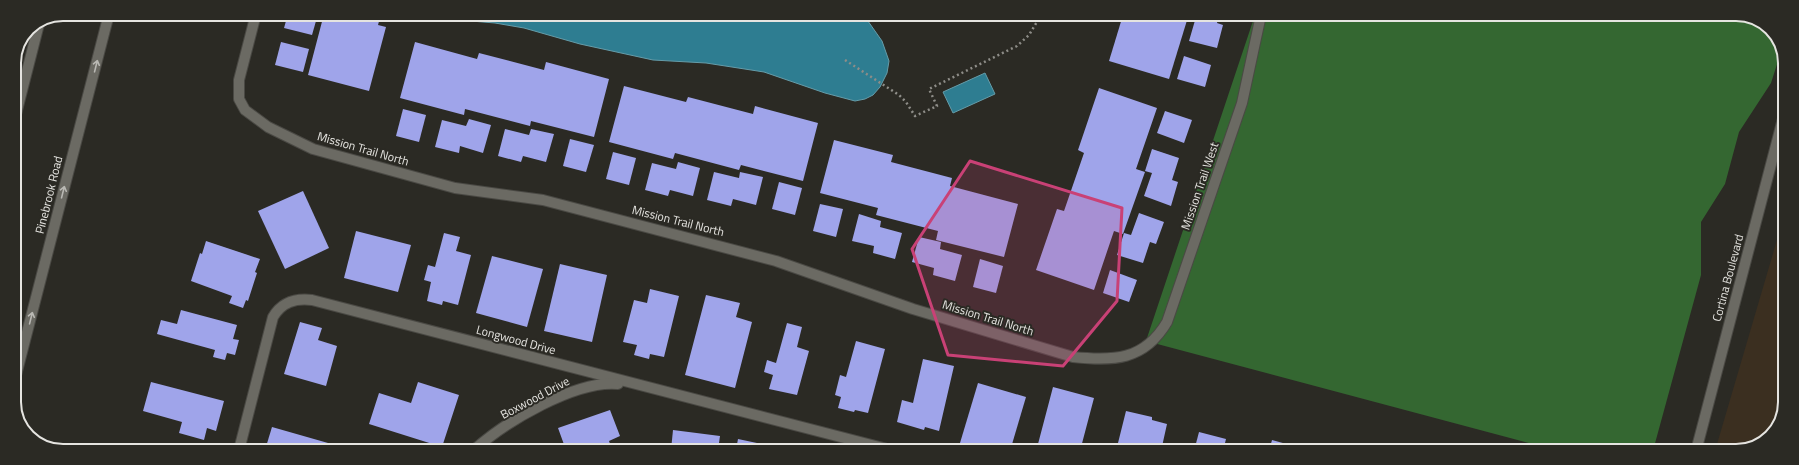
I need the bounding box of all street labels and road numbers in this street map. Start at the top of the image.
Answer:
street label: Mission Trail North [315,126,411,171]
street label: Mission Trail West [1176,139,1224,232]
street label: Pinebrook Road [30,154,67,236]
street label: Mission Trail North [630,200,726,241]
street label: Cortina Boulevard [1707,232,1748,324]
street label: Mission Trail North [940,295,1036,340]
street label: Longwood Drive [474,320,558,359]
street label: Boxwood Drive [497,371,573,424]

